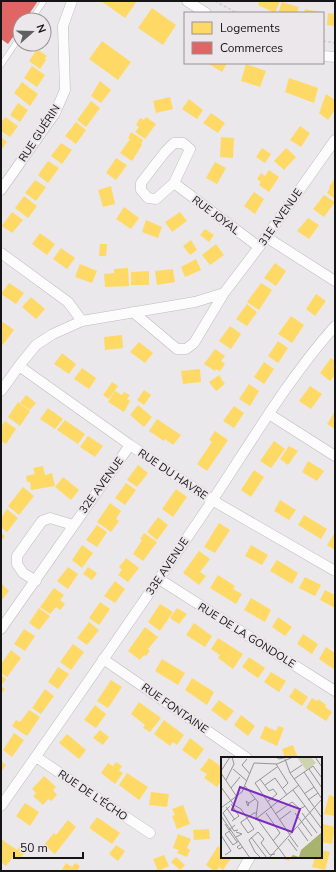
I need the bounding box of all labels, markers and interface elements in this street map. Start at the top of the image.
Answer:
north arrow [12,12,52,52]
legend [184,12,324,64]
text: Logements [220,20,280,36]
text: N [32,22,49,35]
text: Commerces [220,40,283,56]
street label: RUE GUÉRIN [14,101,64,165]
street label: 31E AVENUE [255,186,306,249]
street label: RUE JOYAL [189,193,243,238]
street label: RUE DU HAVRE [135,446,210,503]
street label: 32E AVENUE [76,454,127,517]
street label: 33E AVENUE [143,535,192,598]
street label: RUE DE LA GONDOLE [195,599,298,672]
street label: RUE FONTAINE [138,680,211,737]
inset map [221,757,322,858]
street label: RUE DE L'ÉCHO [55,766,131,824]
scale bar [14,834,83,860]
text: 50 m [20,840,48,856]

